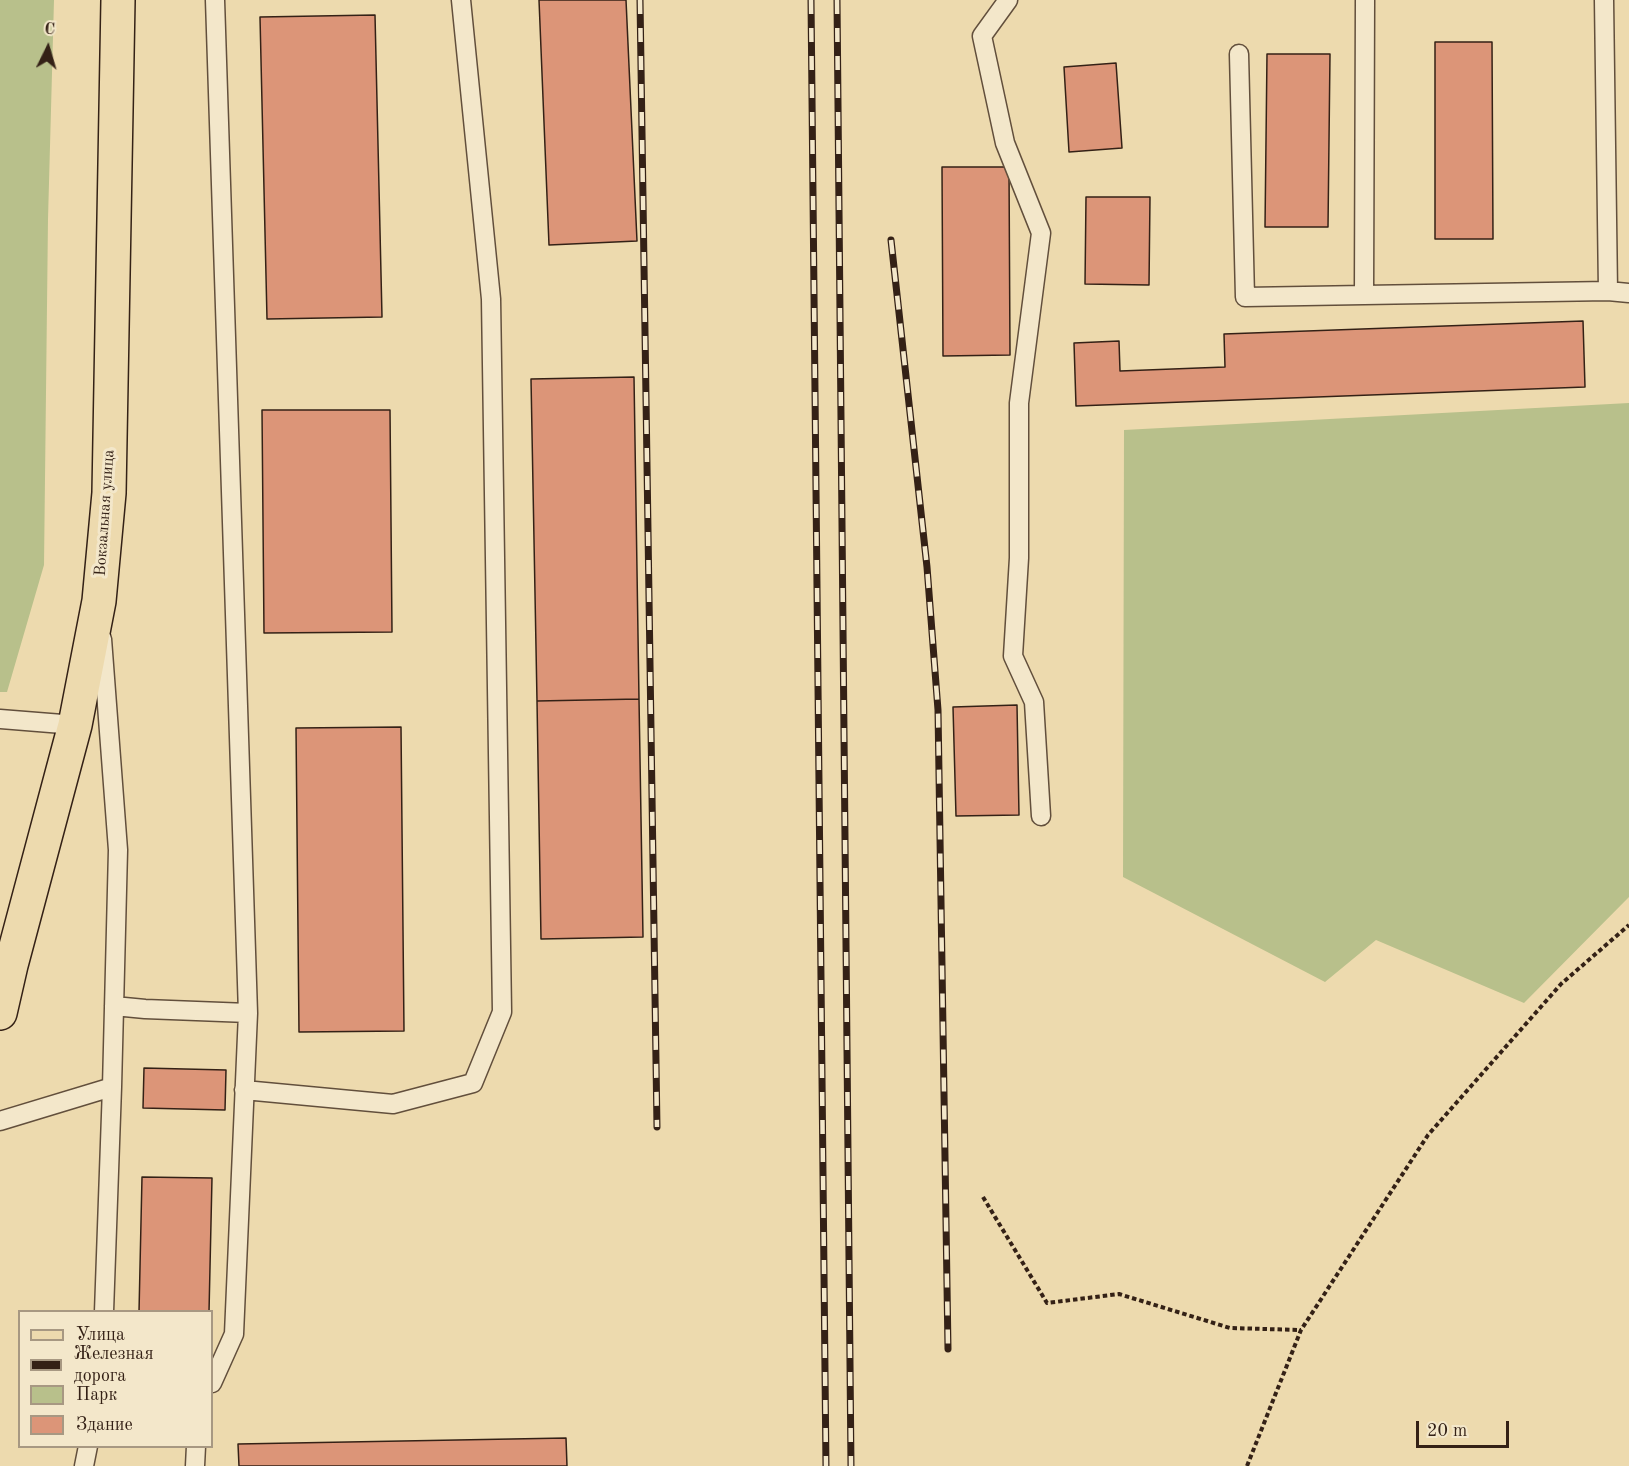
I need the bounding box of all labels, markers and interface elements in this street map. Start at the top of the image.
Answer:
north arrow [18,18,78,78]
text: С [44,22,56,38]
street label: Вокзальная улица [91,449,119,577]
legend [18,1310,213,1448]
text: Улица [76,1326,125,1344]
text: Железная дорога [74,1345,154,1385]
text: Парк [76,1386,117,1404]
scale bar [1419,1409,1512,1447]
text: Здание [76,1416,133,1434]
text: 20 m [1427,1422,1467,1440]

